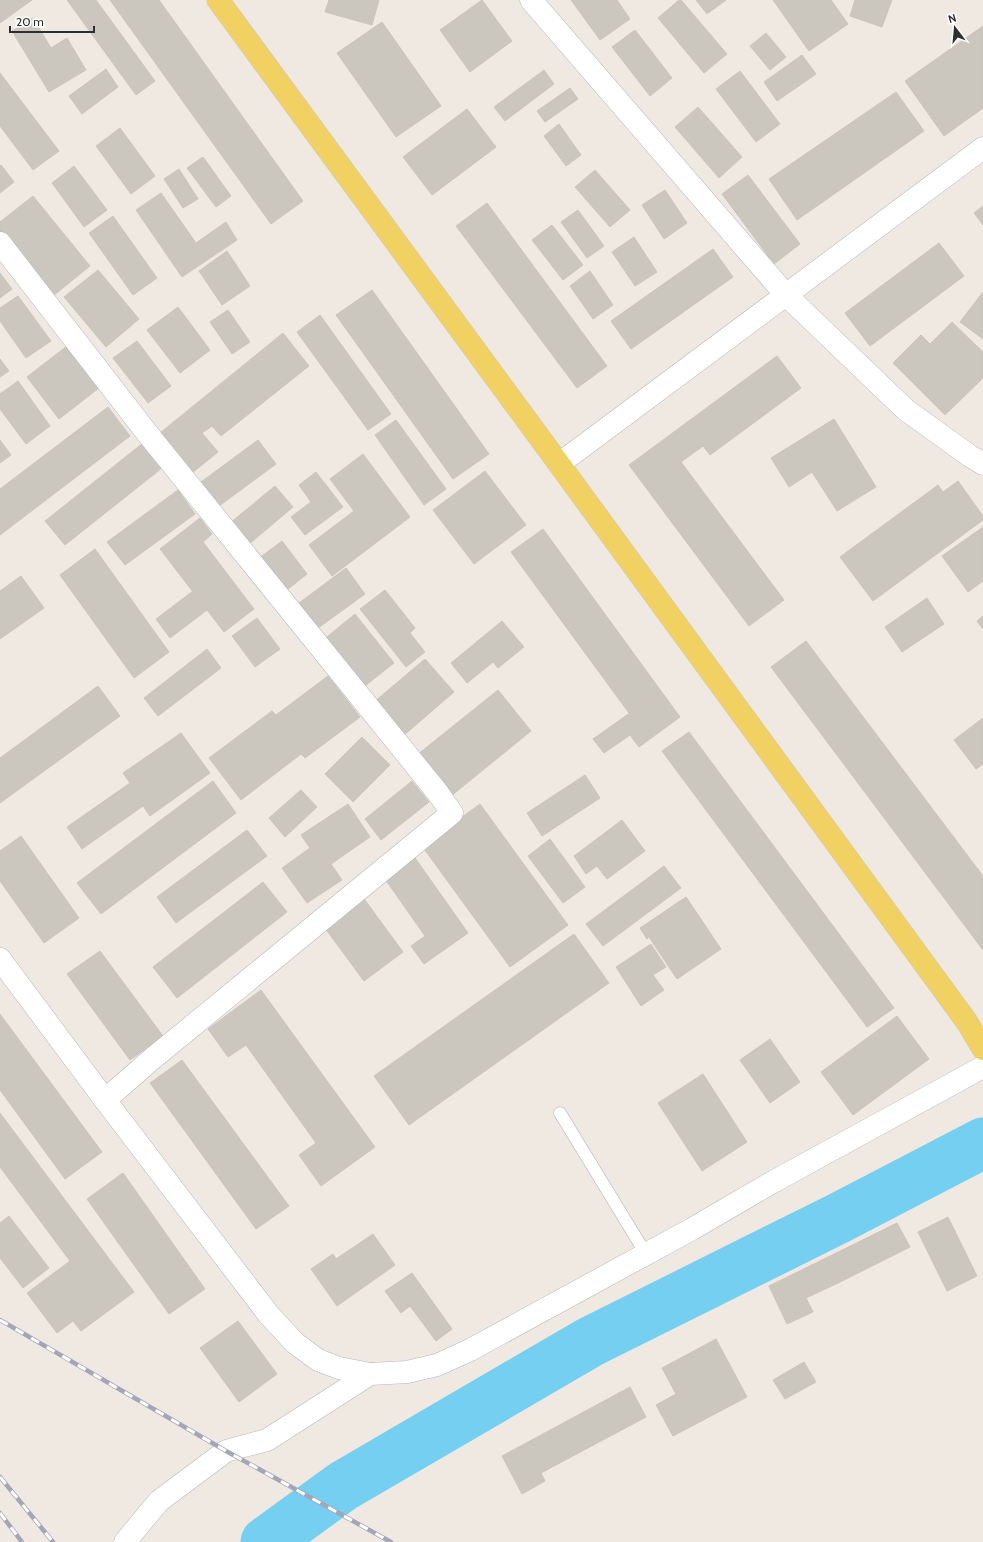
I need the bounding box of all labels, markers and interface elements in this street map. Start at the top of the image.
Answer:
scale bar [10,8,94,34]
north arrow [935,8,975,48]
text: N [947,11,958,26]
text: 20 m [16,14,44,29]

